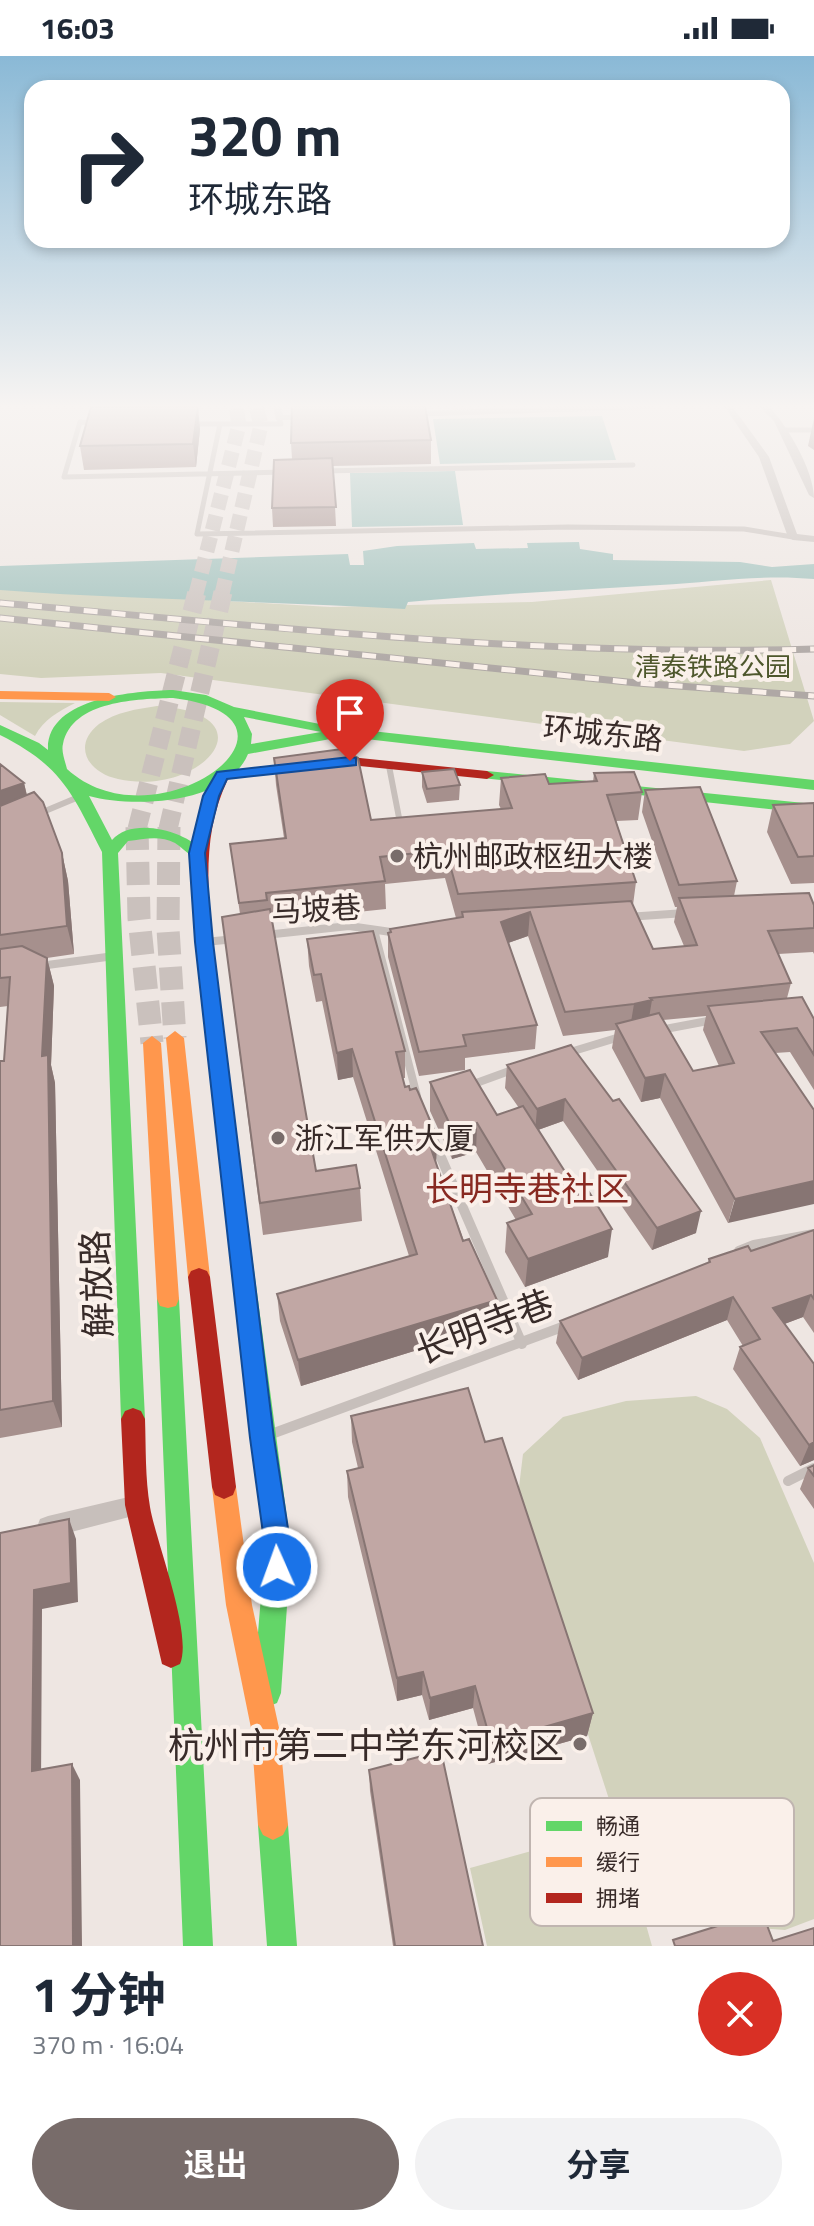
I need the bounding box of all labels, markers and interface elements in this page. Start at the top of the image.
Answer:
text: 16:03 [40,5,115,51]
text: 320 m [188,93,341,178]
icon: right [56,112,160,216]
text: 环城东路 [188,171,332,226]
park label: 清泰铁路公园 [635,647,791,686]
pin [316,679,384,761]
icon: arrive [328,691,372,735]
street label: 环城东路 [541,704,665,762]
place label: 杭州邮政枢纽大楼 [413,833,653,879]
marker: 杭州邮政枢纽大楼 [388,847,406,865]
street label: 马坡巷 [270,884,362,934]
place label: 浙江军供大厦 [294,1115,474,1161]
marker: 浙江军供大厦 [269,1129,287,1147]
district label: 长明寺巷社区 [425,1162,629,1214]
street label: 解放路 [67,1229,125,1339]
street label: 长明寺巷 [407,1275,561,1377]
position arrow [235,1525,319,1609]
place label: 杭州市第二中学东河校区 [168,1717,564,1772]
marker: 杭州市第二中学东河校区 [571,1735,589,1753]
legend [530,1798,794,1926]
text: 畅通 [596,1809,640,1843]
text: 缓行 [596,1845,640,1879]
text: 拥堵 [596,1881,640,1915]
text: 1 分钟 [32,1958,165,2031]
button: close [698,1972,782,2056]
text: 370 m · 16:04 [32,2025,184,2064]
button: 退出 [32,2118,399,2210]
button: 分享 [415,2118,782,2210]

